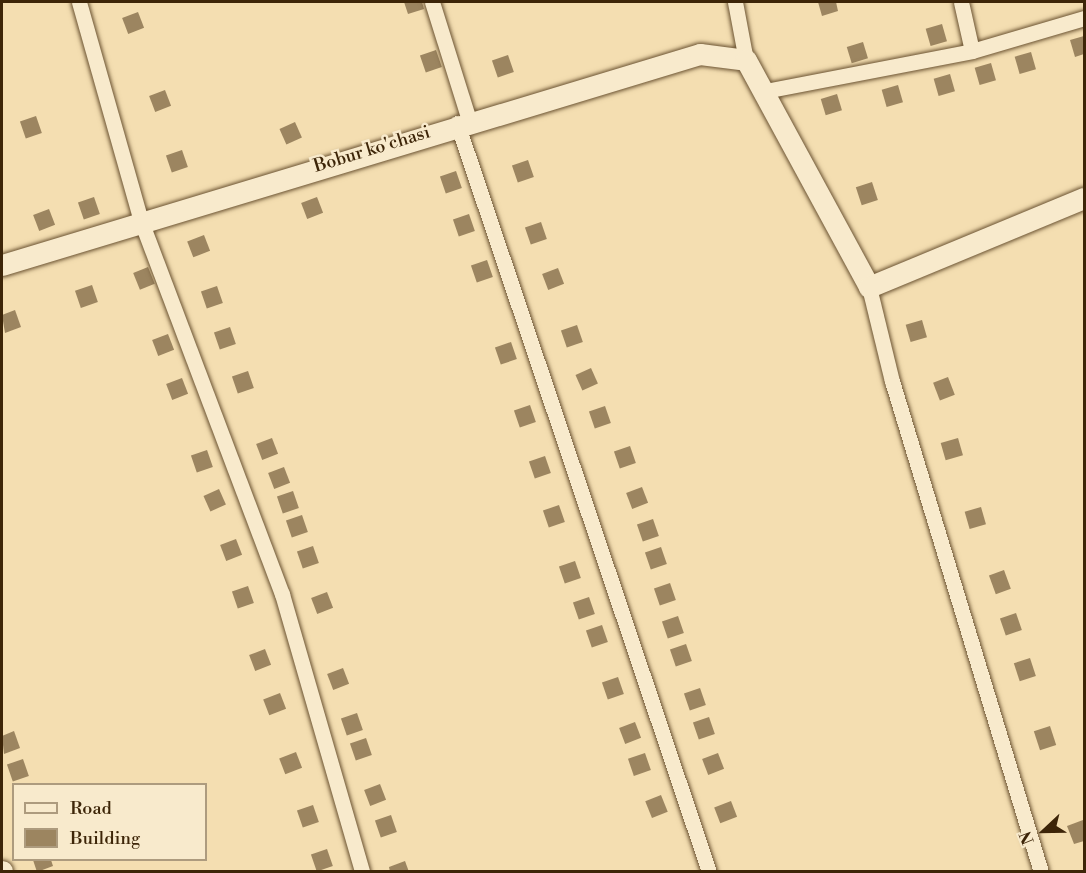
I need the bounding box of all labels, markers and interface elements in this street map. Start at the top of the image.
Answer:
street label: Bobur ko'chasi [311,122,433,178]
legend [12,783,207,861]
text: Road [70,797,112,820]
north arrow [1014,801,1074,861]
text: Building [70,827,140,850]
text: N [1016,828,1039,847]

